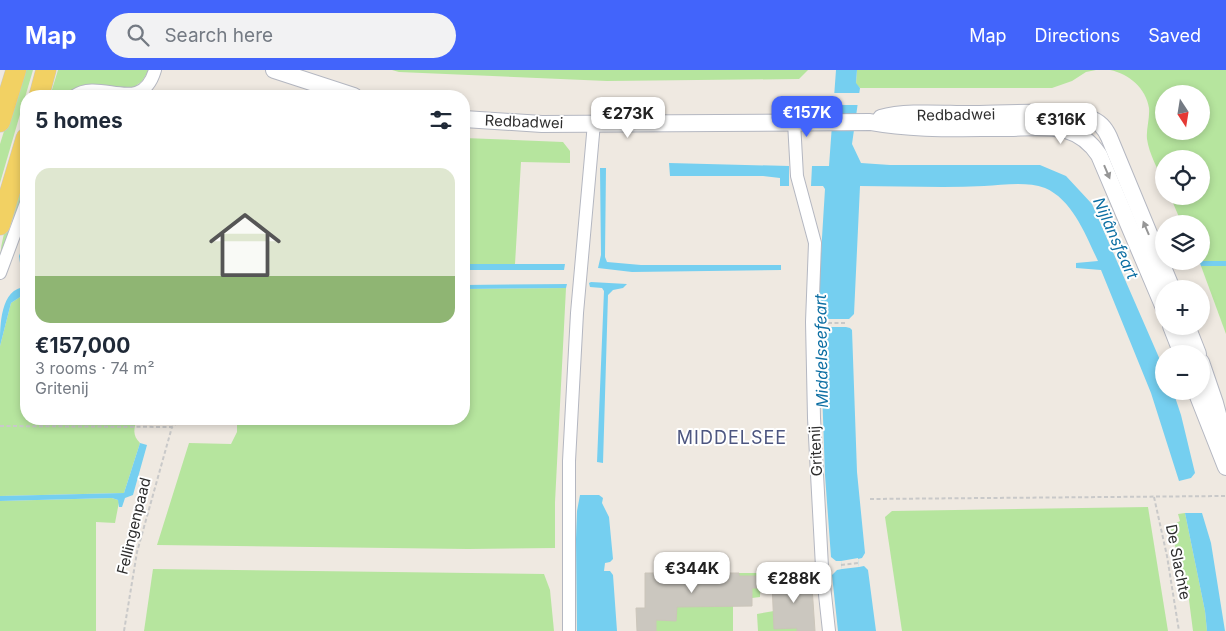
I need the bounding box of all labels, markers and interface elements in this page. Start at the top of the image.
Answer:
search box [106,13,456,58]
text: Map [25,21,76,50]
icon: search [124,21,152,49]
text: Search here [164,24,273,47]
text: Map [969,25,1007,46]
text: Directions [1035,25,1120,46]
text: Saved [1148,25,1201,46]
north arrow [1155,85,1210,140]
map controls [1155,85,1210,400]
pin: €157K [772,96,842,138]
pin: €273K [593,97,663,139]
text: €157K [783,102,831,122]
pin: €316K [1026,102,1096,145]
text: €273K [602,103,654,123]
street label: Redbadwei [916,104,995,125]
icon: filters [427,106,455,134]
text: 5 homes [35,108,123,133]
text: €316K [1036,109,1086,129]
street label: Redbadwei [484,111,564,132]
button: locate [1155,150,1210,205]
one-way arrow [1104,165,1112,179]
water label: Nijlânsfeart [1089,194,1143,283]
icon: home [200,200,290,290]
button: layers [1155,215,1210,270]
one-way arrow [1142,221,1150,235]
button: + [1155,280,1210,335]
water label: Middelseefeart [810,293,832,408]
text: €157,000 [35,333,130,358]
button: − [1155,345,1210,400]
text: 3 rooms · 74 m² [35,358,154,378]
text: Gritenij [35,378,89,398]
street label: Gritenij [805,425,826,477]
district label: MIDDELSEE [677,427,787,448]
street label: Fellingenpaad [112,476,155,576]
street label: De Slachte [1162,523,1195,601]
pin: €344K [657,552,727,594]
text: €344K [665,558,719,578]
pin: €288K [759,562,829,604]
text: €288K [767,568,821,588]

